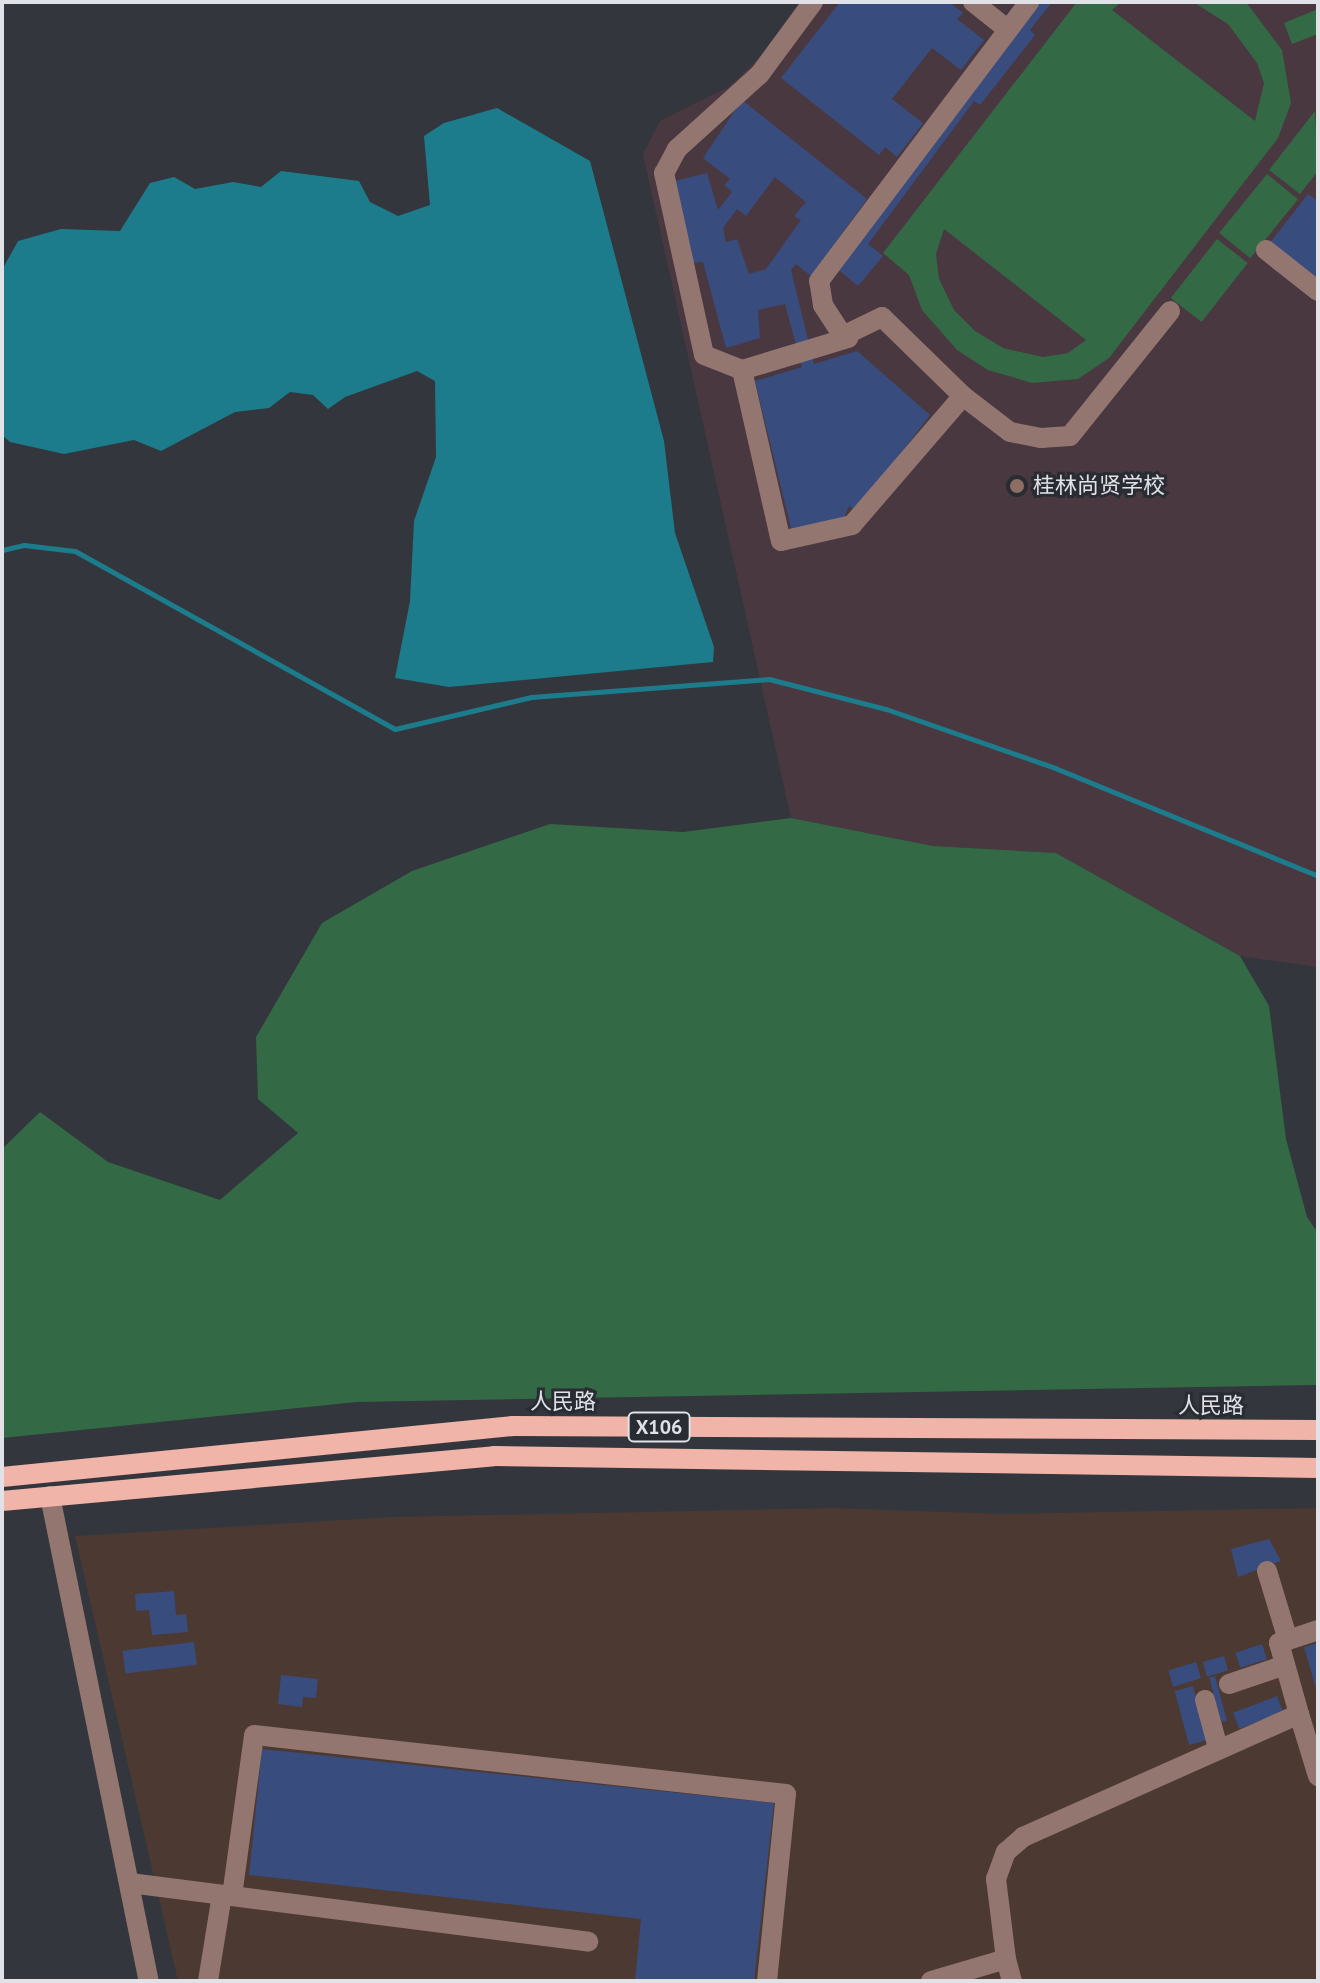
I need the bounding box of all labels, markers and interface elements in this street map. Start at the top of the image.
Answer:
place label: 桂林尚贤学校 [1033,473,1165,499]
marker: 桂林尚贤学校 [1008,477,1026,495]
street label: 人民路 [530,1389,596,1415]
street label: 人民路 [1178,1393,1244,1419]
road number: X106 [627,1411,691,1443]

